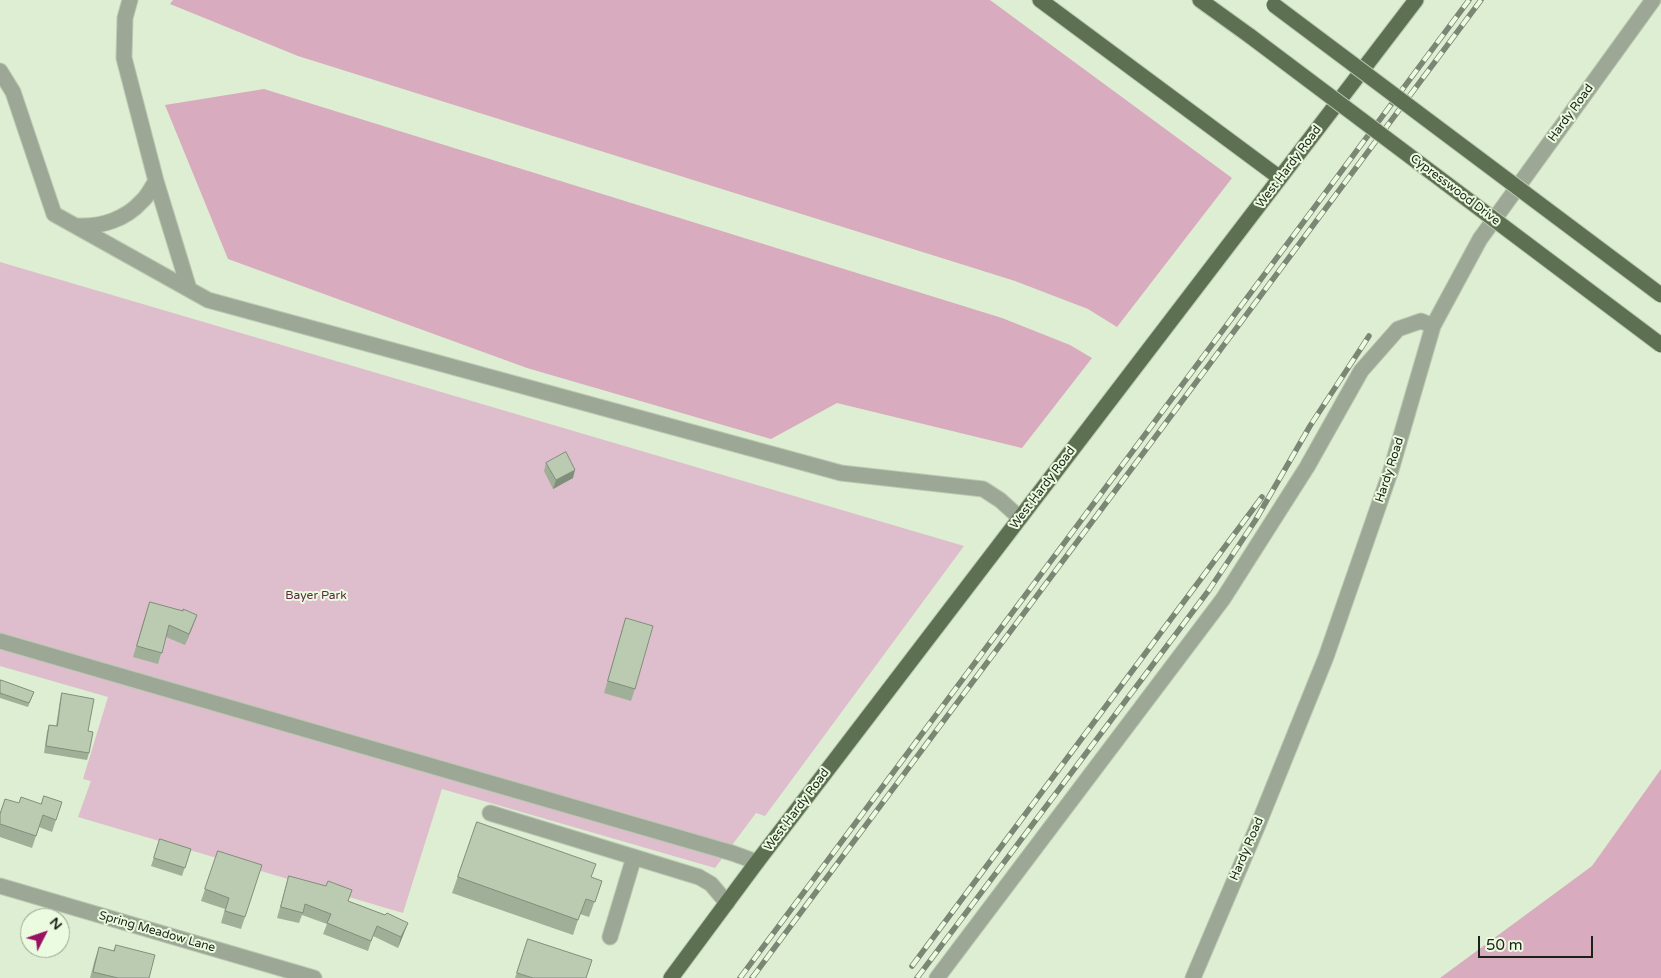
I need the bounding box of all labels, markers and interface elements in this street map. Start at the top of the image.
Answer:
street label: Hardy Road [1545,81,1597,145]
street label: West Hardy Road [1253,123,1325,211]
street label: Cypresswood Drive [1407,152,1503,228]
street label: Hardy Road [1373,436,1407,504]
street label: West Hardy Road [1007,444,1079,532]
park label: Bayer Park [285,589,347,603]
street label: West Hardy Road [761,766,833,854]
street label: Hardy Road [1227,815,1267,883]
north arrow [20,908,70,958]
street label: Spring Meadow Lane [97,908,217,956]
text: N [46,914,66,933]
scale bar [1481,926,1596,958]
text: 50 m [1486,936,1523,954]

